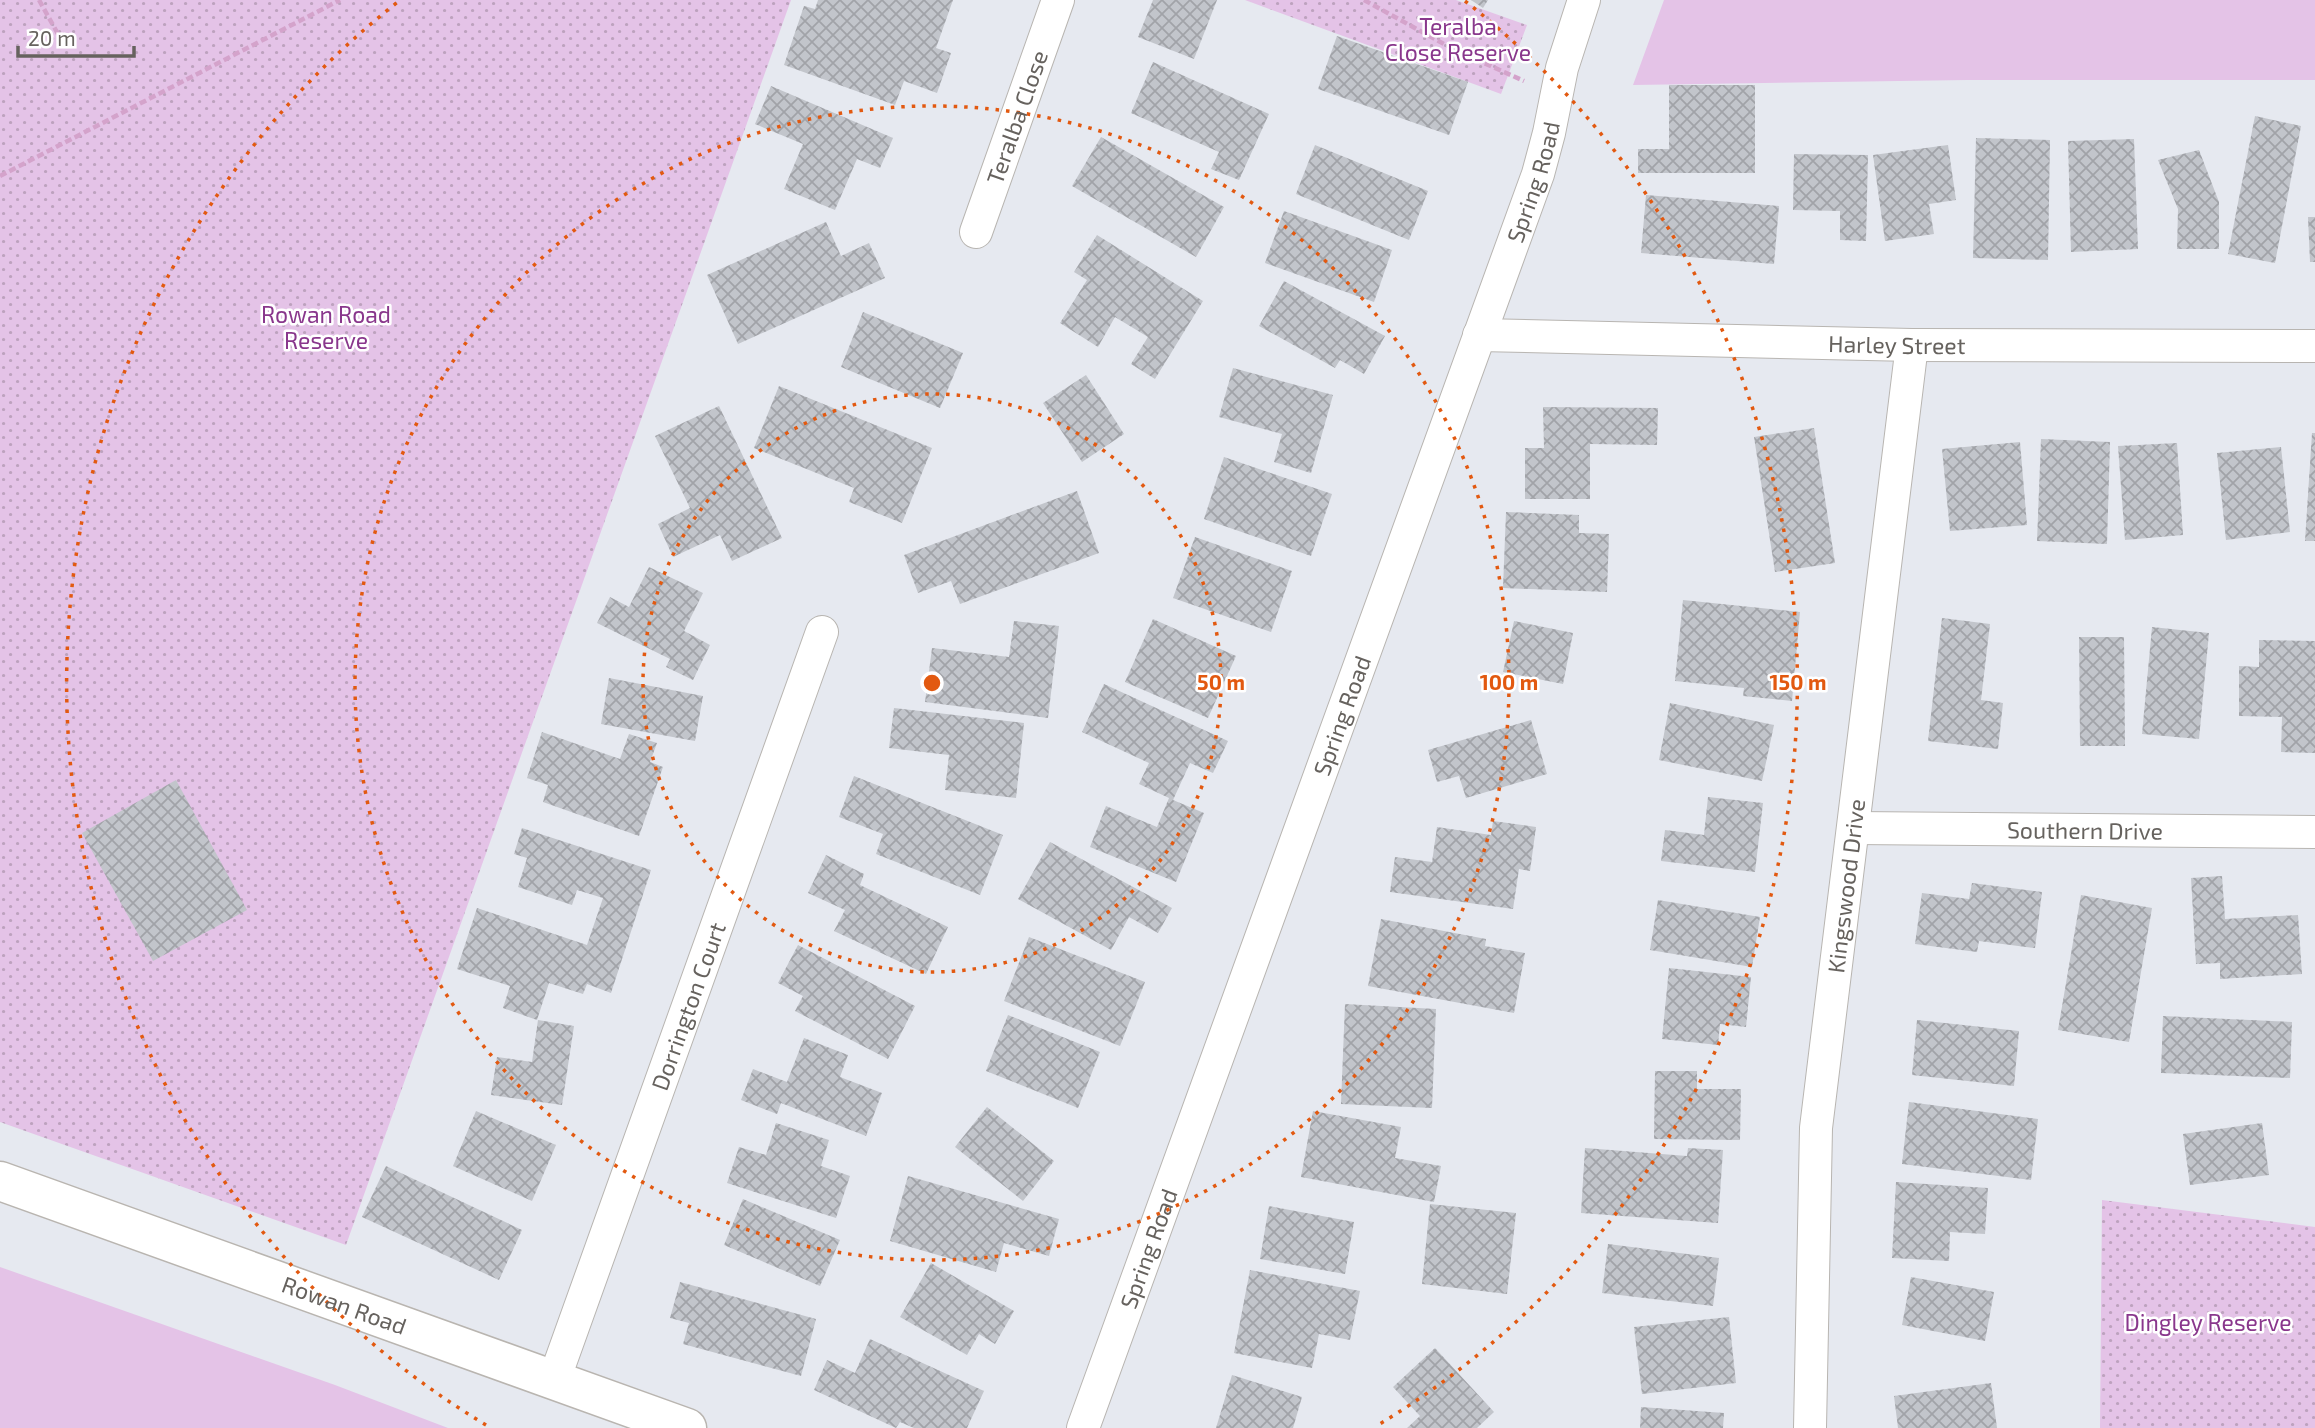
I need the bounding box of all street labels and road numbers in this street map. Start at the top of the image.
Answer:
street label: Teralba Close [980,46,1053,188]
street label: Spring Road [1500,119,1565,246]
street label: Harley Street [1828,329,1966,359]
street label: Spring Road [1307,652,1376,779]
street label: Kingswood Drive [1821,797,1870,975]
street label: Southern Drive [2007,815,2163,845]
street label: Dorrington Court [645,918,731,1094]
street label: Spring Road [1114,1185,1183,1312]
street label: Rowan Road [278,1270,410,1340]

